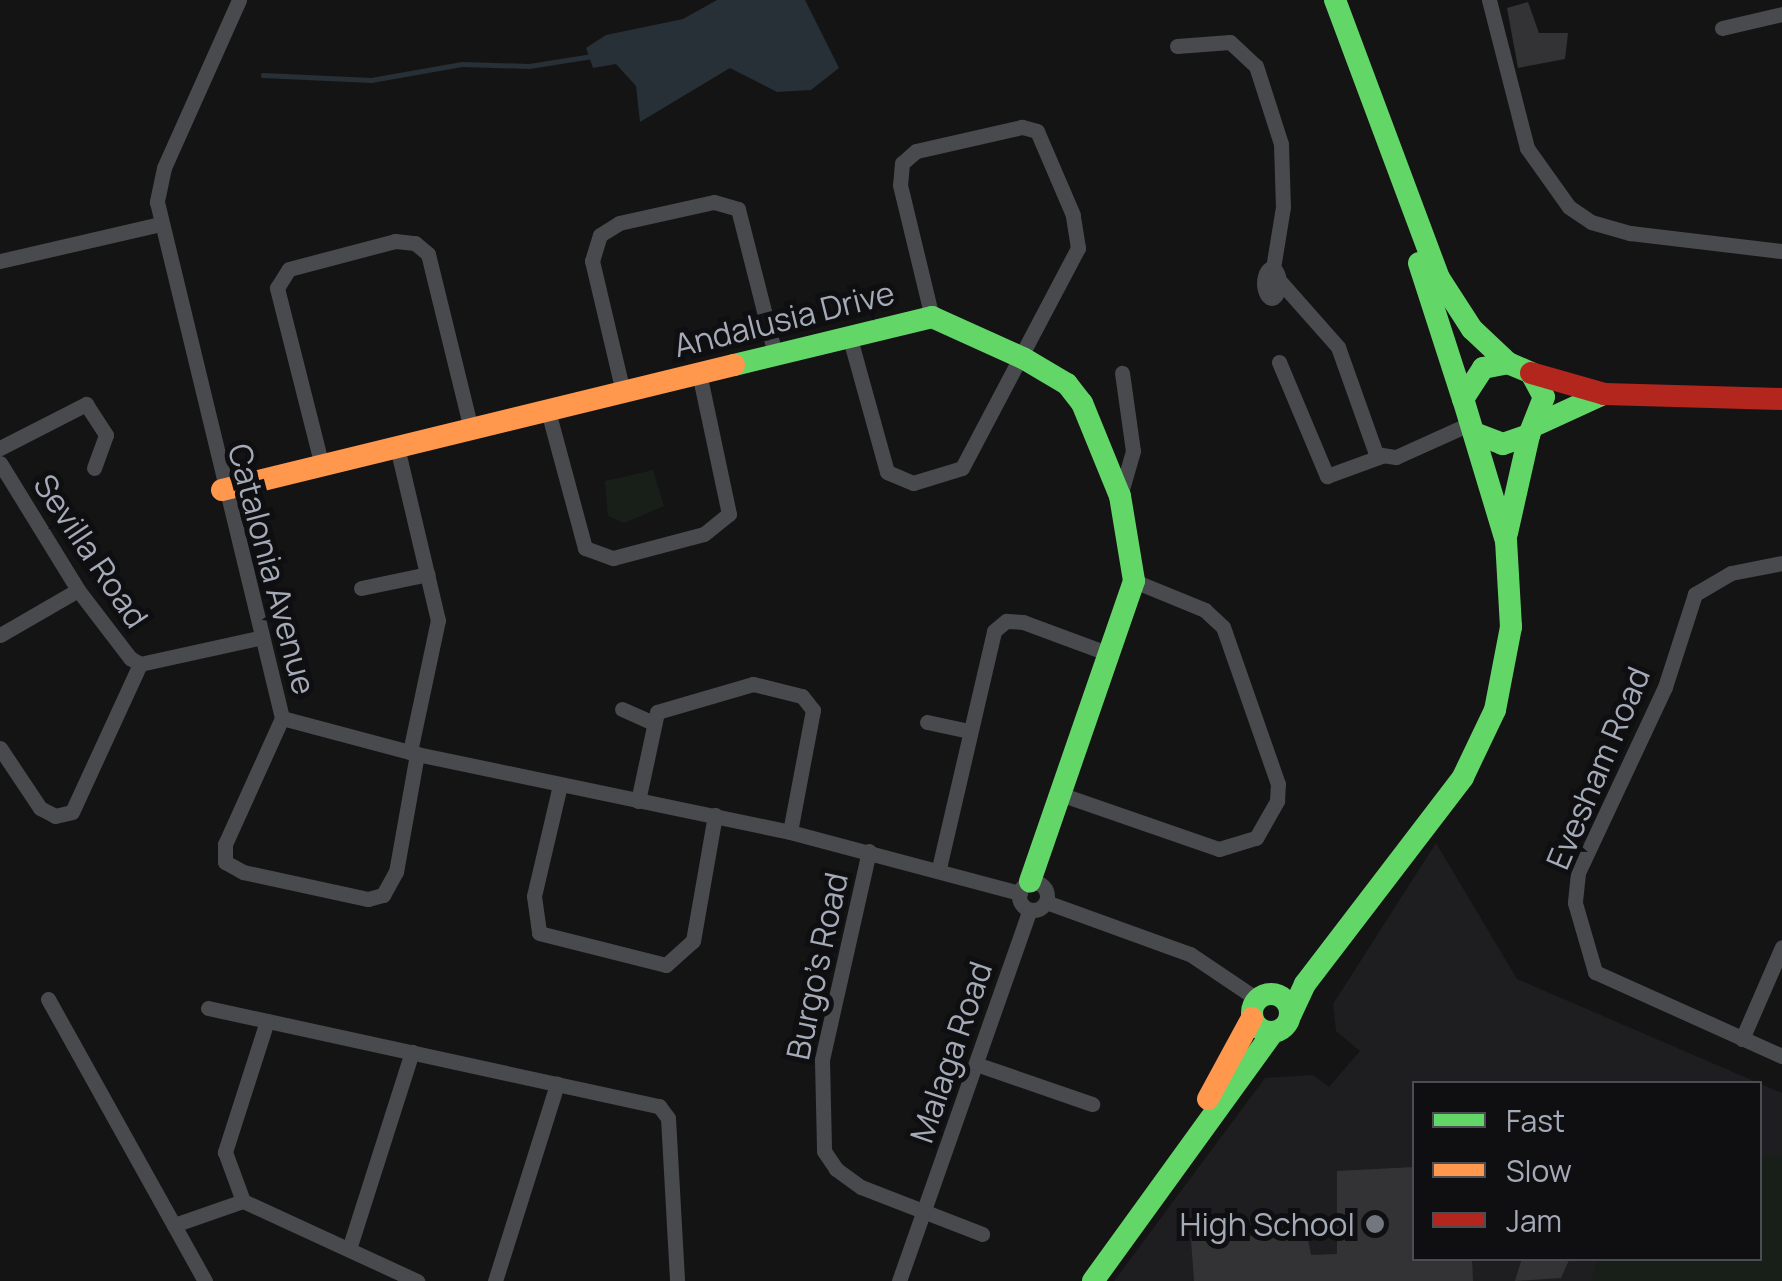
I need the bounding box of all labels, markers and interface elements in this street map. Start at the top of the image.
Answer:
street label: Andalusia Drive [670,273,898,365]
street label: Catalonia Avenue [220,439,324,699]
street label: Sevilla Road [26,467,156,635]
street label: Evesham Road [1538,661,1658,875]
street label: Burgo's Road [778,869,856,1063]
street label: Malaga Road [902,956,1000,1148]
legend [1412,1081,1762,1261]
text: Fast [1506,1100,1565,1141]
text: Slow [1506,1150,1572,1191]
text: Jam [1506,1200,1562,1241]
place label: High School [1179,1205,1355,1243]
marker: High School [1364,1213,1386,1235]

